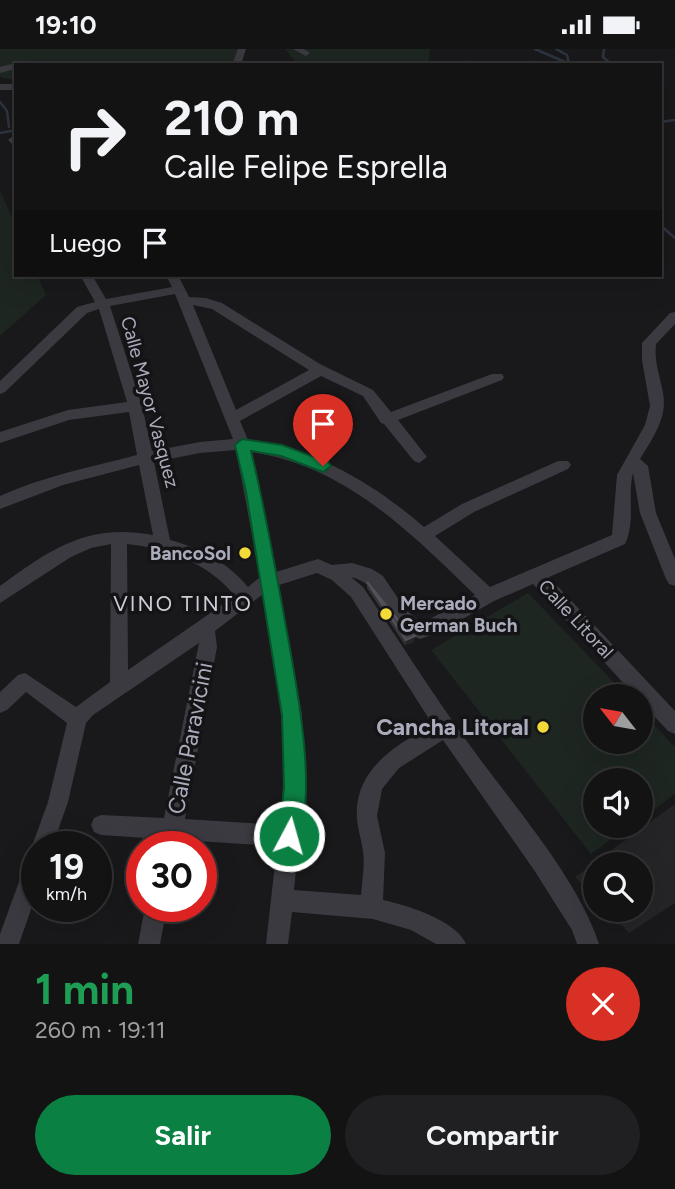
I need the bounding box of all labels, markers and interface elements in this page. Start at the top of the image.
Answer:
text: 19:10 [35,9,97,41]
text: 210 m [164,88,299,147]
icon: right [49,91,140,182]
text: Calle Felipe Esprella [164,148,448,186]
icon: arrive [136,224,174,262]
text: Luego [49,227,122,259]
street label: Calle Mayor Vasquez [116,314,184,490]
pin [293,394,353,466]
icon: arrive [304,405,342,443]
place label: BancoSol [150,542,231,565]
marker: BancoSol [237,545,253,561]
street label: Calle Litoral [534,575,618,663]
district label: VINO TINTO [113,591,253,616]
place label: Mercado German Buch [400,592,517,637]
marker: Mercado German Buch [378,606,394,622]
street label: Calle Paravicini [162,660,218,816]
north arrow [583,684,653,754]
map controls [583,684,653,922]
place label: Cancha Litoral [376,713,529,741]
marker: Cancha Litoral [535,719,551,735]
button: sound [583,768,653,838]
position arrow [252,799,326,873]
speed limit sign: 30 [126,831,217,922]
text: 19 [49,846,84,888]
button: search [583,852,653,922]
text: km/h [46,883,87,905]
text: 1 min [35,964,134,1015]
button: close [566,967,640,1041]
text: 260 m · 19:11 [35,1016,165,1044]
button: Salir [35,1095,331,1175]
button: Compartir [345,1095,640,1175]

